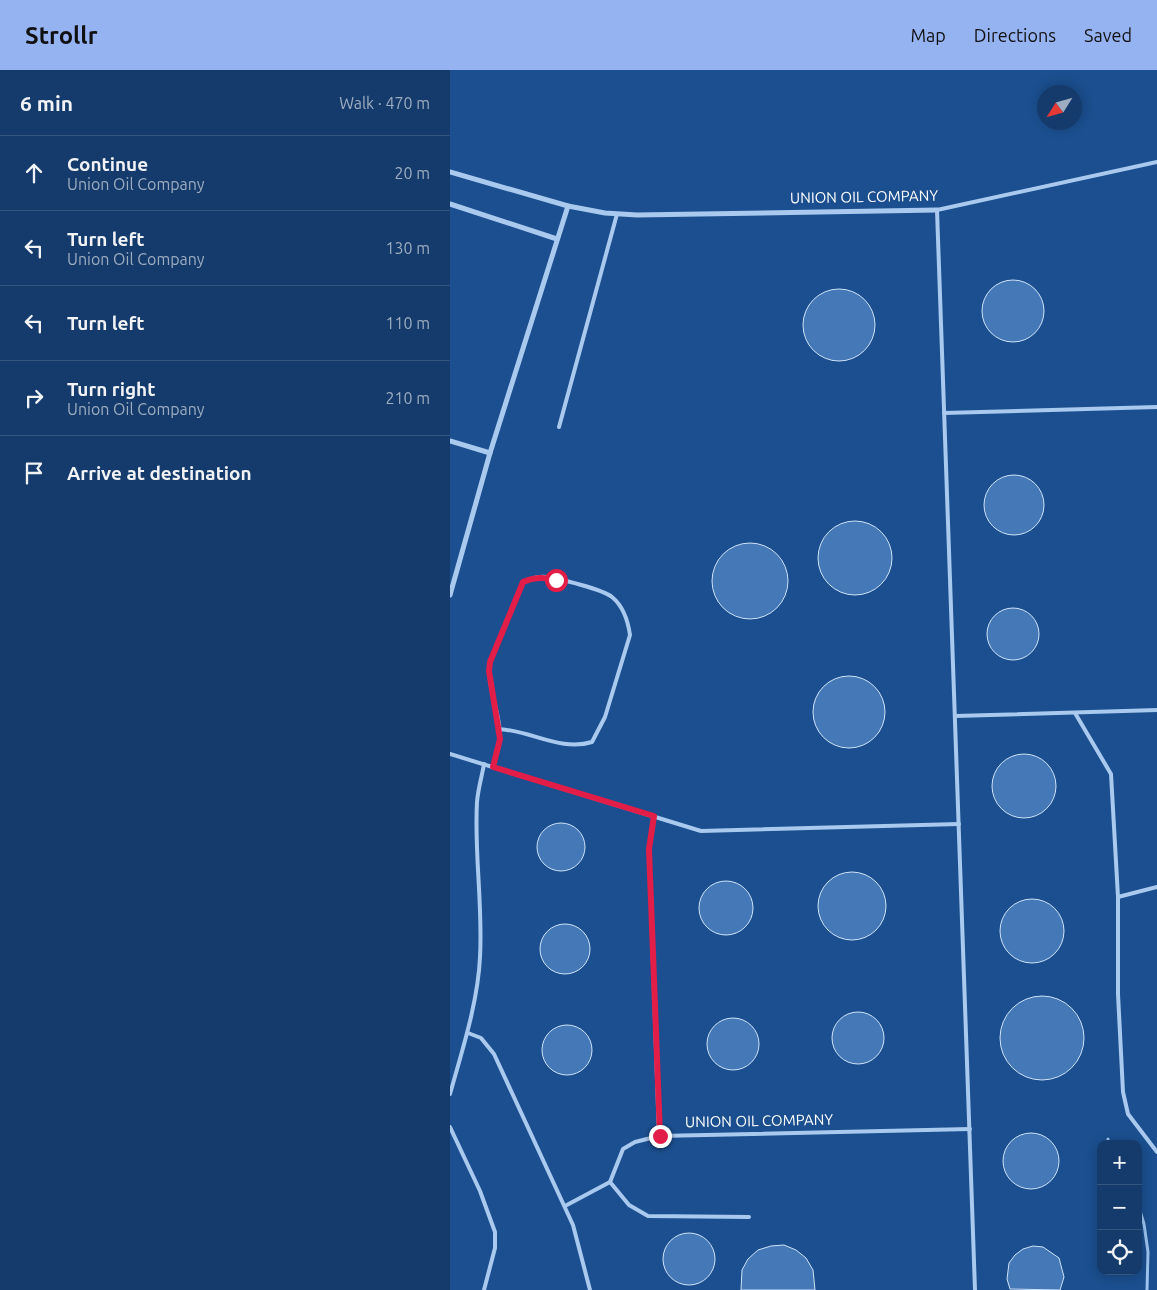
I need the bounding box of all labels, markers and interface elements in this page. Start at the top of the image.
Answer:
text: Strollr [25,22,98,49]
text: Map [910,25,946,45]
text: Directions [974,25,1056,45]
text: Saved [1084,25,1132,45]
north arrow [1037,85,1082,130]
text: 6 min [20,91,73,115]
text: Walk · 470 m [339,94,430,112]
text: Continue [67,153,148,175]
icon: ahead [20,159,48,187]
text: 20 m [394,164,430,182]
text: Union Oil Company [67,175,205,193]
street label: UNION OIL COMPANY [790,187,939,206]
text: Turn left [67,228,145,250]
icon: left [20,234,48,262]
text: 130 m [385,239,430,257]
text: Union Oil Company [67,250,205,268]
icon: left [20,309,48,337]
text: Turn left [67,312,145,334]
text: 110 m [385,314,430,332]
text: Turn right [67,378,155,400]
icon: right [20,384,48,412]
text: 210 m [385,389,430,407]
text: Union Oil Company [67,400,205,418]
icon: arrive [20,459,48,487]
text: Arrive at destination [67,462,252,484]
route start [545,569,568,592]
street label: UNION OIL COMPANY [685,1111,834,1130]
route end [649,1125,672,1148]
map controls [1097,1140,1142,1275]
button: + [1097,1140,1142,1185]
button: − [1097,1185,1142,1230]
button: locate [1097,1230,1142,1275]

